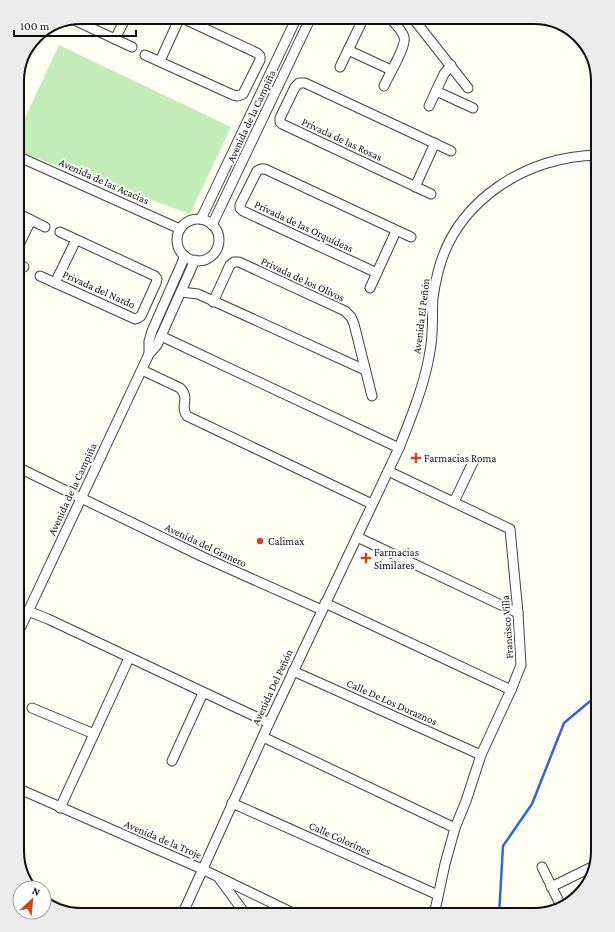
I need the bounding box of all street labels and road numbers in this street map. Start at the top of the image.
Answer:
street label: Avenida de la Campiña [224,68,279,164]
street label: Privada de las Rosas [300,115,384,163]
street label: Avenida de las Acacias [57,156,151,206]
street label: Privada de las Orquídeas [252,198,355,255]
street label: Privada de los Olivos [259,254,347,304]
street label: Privada del Nardo [61,268,138,311]
street label: Avenida El Peñón [410,278,432,354]
street label: Avenida de la Campiña [45,441,100,537]
street label: Avenida del Granero [163,521,249,569]
street label: Francisco Villa [499,595,515,659]
street label: Avenida Del Peñón [249,647,295,727]
street label: Calle De Los Duraznos [345,677,439,727]
street label: Avenida de la Troje [122,817,204,862]
street label: Calle Colorines [307,819,373,857]

